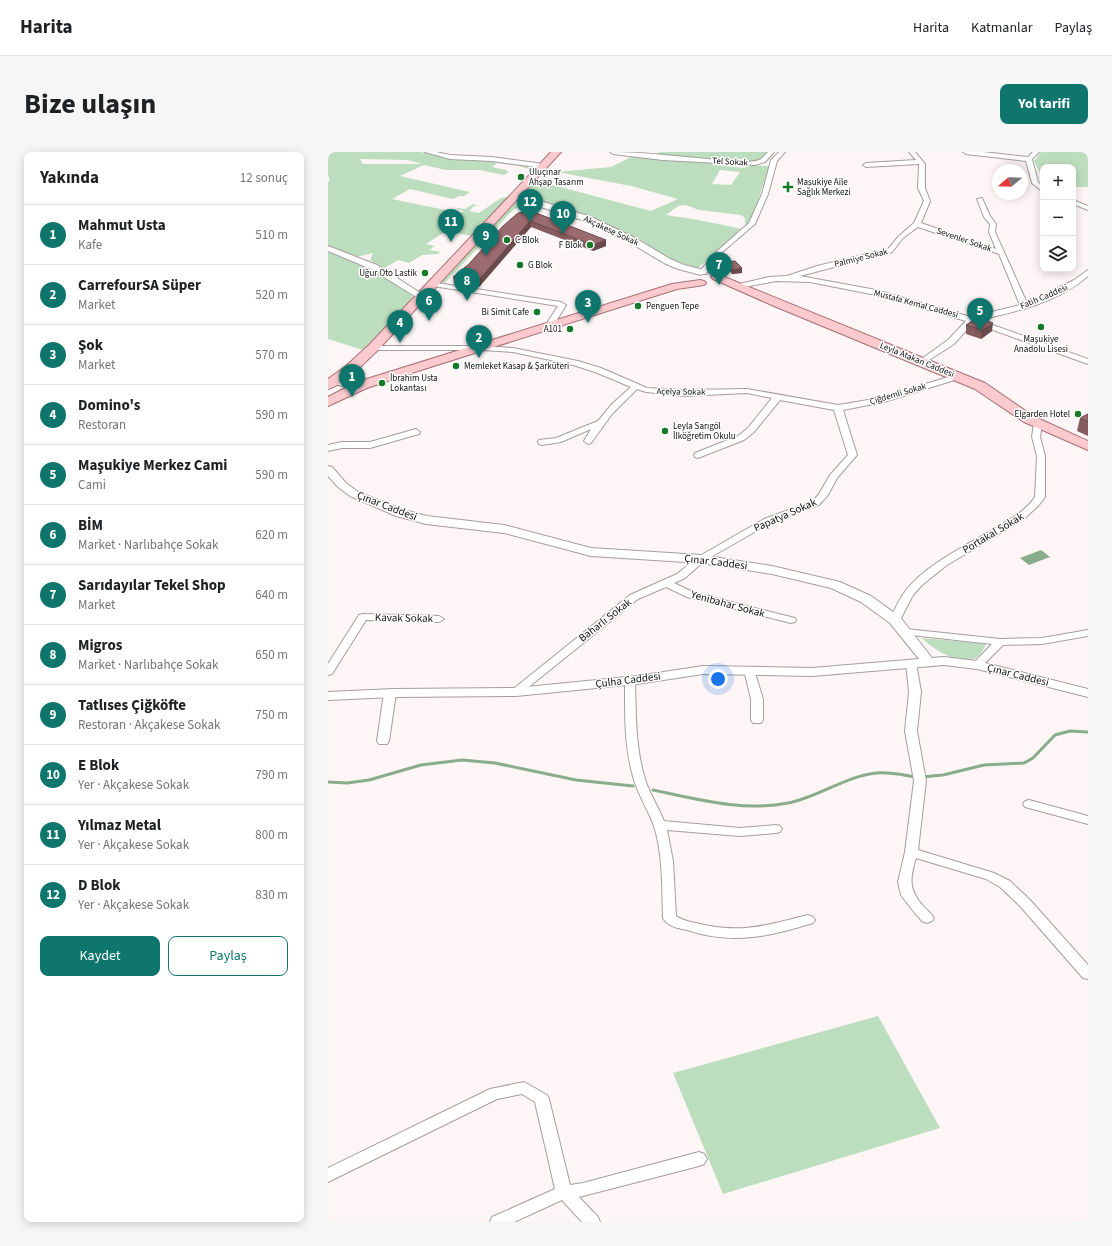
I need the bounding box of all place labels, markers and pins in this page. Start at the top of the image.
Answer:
place label: Uluçınar Ahşap Tasarım [529,166,584,189]
marker: Uluçınar Ahşap Tasarım [516,172,526,182]
place label: Maşukiye Aile Sağlık Merkezi [797,176,851,199]
marker: Maşukiye Aile Sağlık Merkezi [782,181,794,193]
pin: 12 [517,189,543,222]
pin: 10 [550,201,576,234]
pin: 11 [438,209,464,242]
pin: 9 [473,223,499,256]
place label: C Blok [515,234,539,247]
marker: C Blok [502,235,512,245]
place label: F Blok [559,239,583,252]
marker: F Blok [585,240,595,250]
pin: 7 [706,252,732,285]
place label: G Blok [528,259,553,272]
marker: G Blok [515,260,525,270]
place label: Uğur Oto Lastik [359,267,418,280]
marker: Uğur Oto Lastik [420,268,430,278]
pin: 8 [454,268,480,301]
pin: 6 [416,288,442,321]
pin: 3 [575,290,601,323]
pin: 5 [967,298,993,331]
place label: Penguen Tepe [646,300,700,313]
marker: Penguen Tepe [633,301,643,311]
place label: Bi Simit Cafe [481,306,530,319]
marker: Bi Simit Cafe [532,307,542,317]
pin: 4 [387,310,413,343]
marker: Maşukiye Anadolu Lisesi [1036,322,1046,332]
place label: A101 [544,323,562,336]
marker: A101 [565,324,575,334]
pin: 2 [466,325,492,358]
place label: Maşukiye Anadolu Lisesi [1014,333,1068,356]
place label: Memleket Kasap & Şarküteri [464,360,569,373]
marker: Memleket Kasap & Şarküteri [451,361,461,371]
pin: 1 [339,364,365,397]
place label: İbrahim Usta Lokantası [390,372,438,395]
marker: İbrahim Usta Lokantası [377,378,387,388]
place label: Elgarden Hotel [1015,408,1070,421]
marker: Elgarden Hotel [1073,409,1083,419]
place label: Leyla Sarıgöl İlköğretim Okulu [673,420,736,443]
marker: Leyla Sarıgöl İlköğretim Okulu [660,426,670,436]

